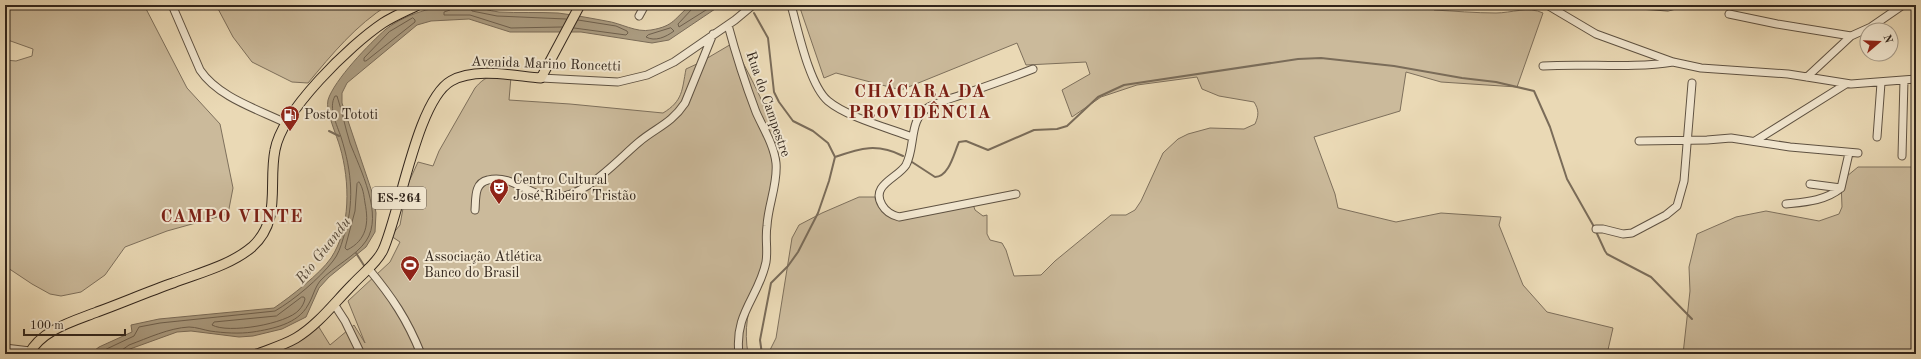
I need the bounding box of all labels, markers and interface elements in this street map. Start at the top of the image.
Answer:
north arrow [1859,22,1899,62]
text: N [1880,33,1894,46]
street label: Rua do Campestre [743,49,793,159]
street label: Avenida Marino Roncetti [471,54,621,74]
district label: CHÁCARA DA PROVIDÊNCIA [848,79,992,122]
fuel station icon: Posto Tototi [279,104,301,132]
place label: Posto Tototi [304,108,378,122]
place label: Centro Cultural José Ribeiro Tristão [513,173,636,203]
theatre icon: Centro Cultural José Ribeiro Tristão [488,177,510,205]
road number: ES-264 [372,187,426,209]
district label: CAMPO VINTE [161,208,303,226]
water label: Rio Guandu [293,215,355,288]
place label: Associação Atlética Banco do Brasil [424,250,542,280]
sports icon: Associação Atlética Banco do Brasil [399,254,421,282]
scale bar [24,311,125,337]
text: 100 m [30,320,64,332]

